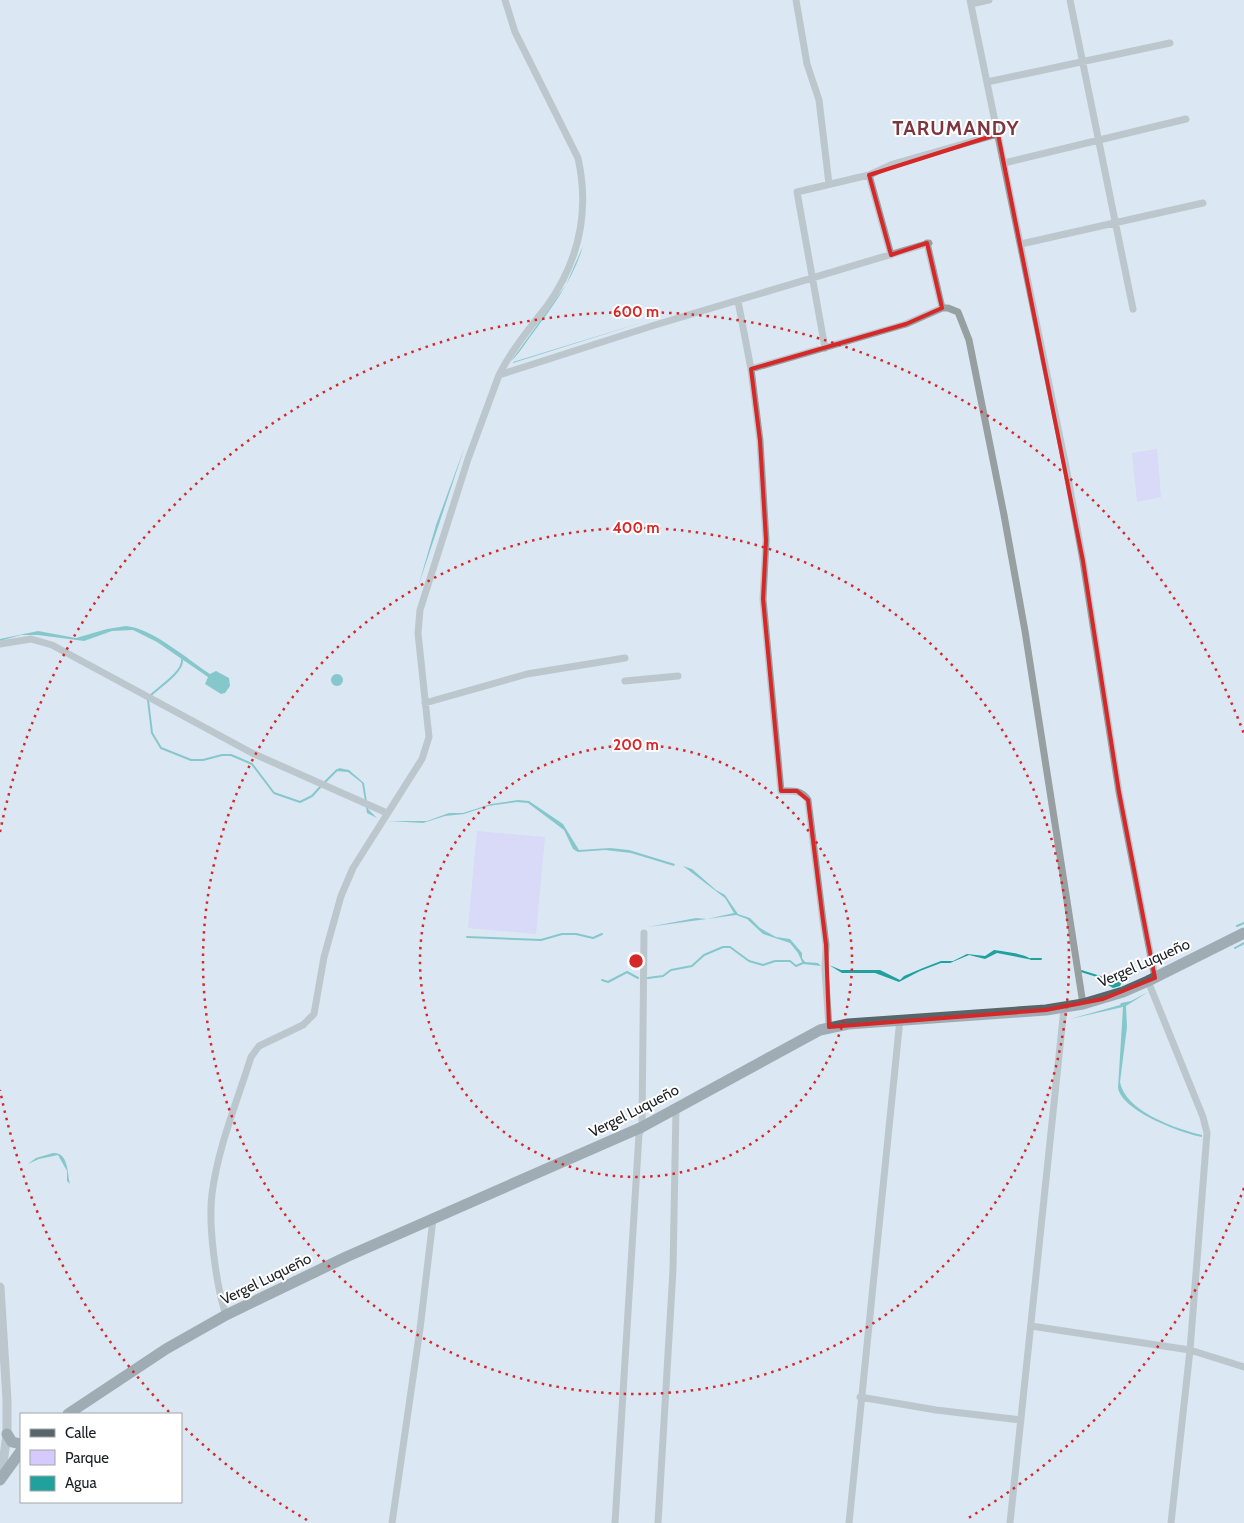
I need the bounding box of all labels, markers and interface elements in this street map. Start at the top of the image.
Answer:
district label: TARUMANDY [892,116,1020,140]
text: 600 m [613,303,659,321]
text: 400 m [613,519,659,537]
text: 200 m [613,736,659,754]
street label: Vergel Luqueño [1095,935,1193,991]
centre of rings [627,952,645,970]
street label: Vergel Luqueño [586,1081,682,1141]
street label: Vergel Luqueño [218,1249,314,1309]
legend [20,1413,182,1503]
text: Calle [65,1424,96,1442]
text: Parque [65,1449,109,1467]
text: Agua [65,1474,97,1492]

